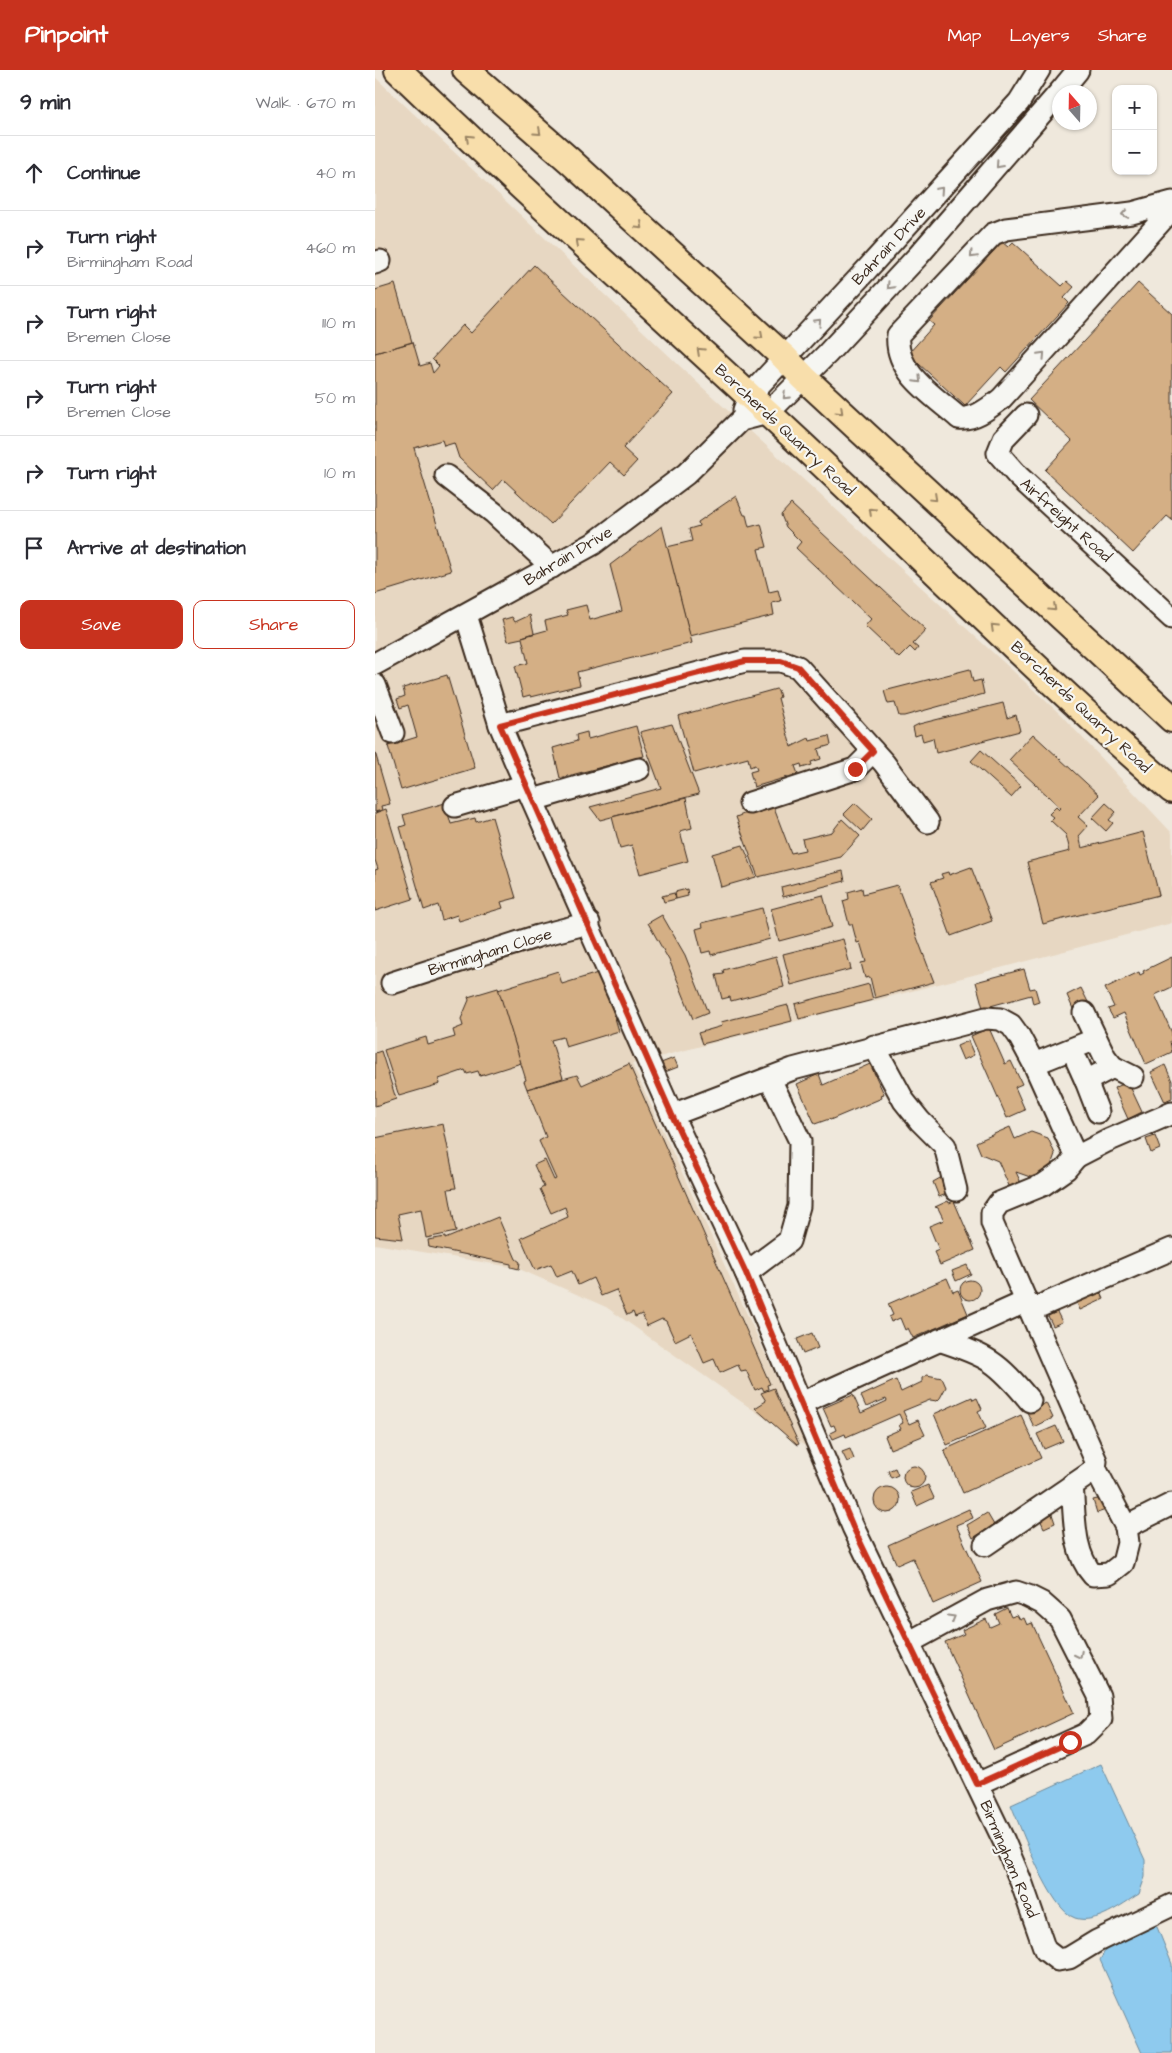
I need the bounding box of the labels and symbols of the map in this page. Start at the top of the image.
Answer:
north arrow [1052,85,1097,130]
one-way arrow [532,127,541,136]
one-way arrow [465,135,474,144]
one-way arrow [996,159,1004,168]
one-way arrow [934,186,943,195]
street label: Bahrain Drive [847,202,931,290]
one-way arrow [1120,208,1129,218]
one-way arrow [635,220,644,229]
one-way arrow [576,239,585,248]
one-way arrow [970,249,979,258]
one-way arrow [887,281,896,290]
one-way arrow [812,319,821,328]
one-way arrow [754,330,763,339]
one-way arrow [697,348,706,357]
one-way arrow [1036,351,1045,360]
street label: Borcherds Quarry Road [709,359,860,502]
one-way arrow [912,375,921,384]
one-way arrow [783,390,792,399]
one-way arrow [835,405,844,414]
street label: Airfreight Road [1015,473,1117,568]
one-way arrow [929,492,938,501]
one-way arrow [869,508,878,517]
street label: Bahrain Drive [520,521,617,591]
one-way arrow [1048,603,1057,612]
one-way arrow [991,624,1000,633]
street label: Borcherds Quarry Road [1005,636,1156,779]
route end [844,758,867,781]
street label: Birmingham Close [425,923,555,982]
one-way arrow [947,1615,956,1625]
one-way arrow [1073,1650,1083,1659]
route start [1059,1731,1082,1754]
street label: Birmingham Road [973,1797,1044,1921]

